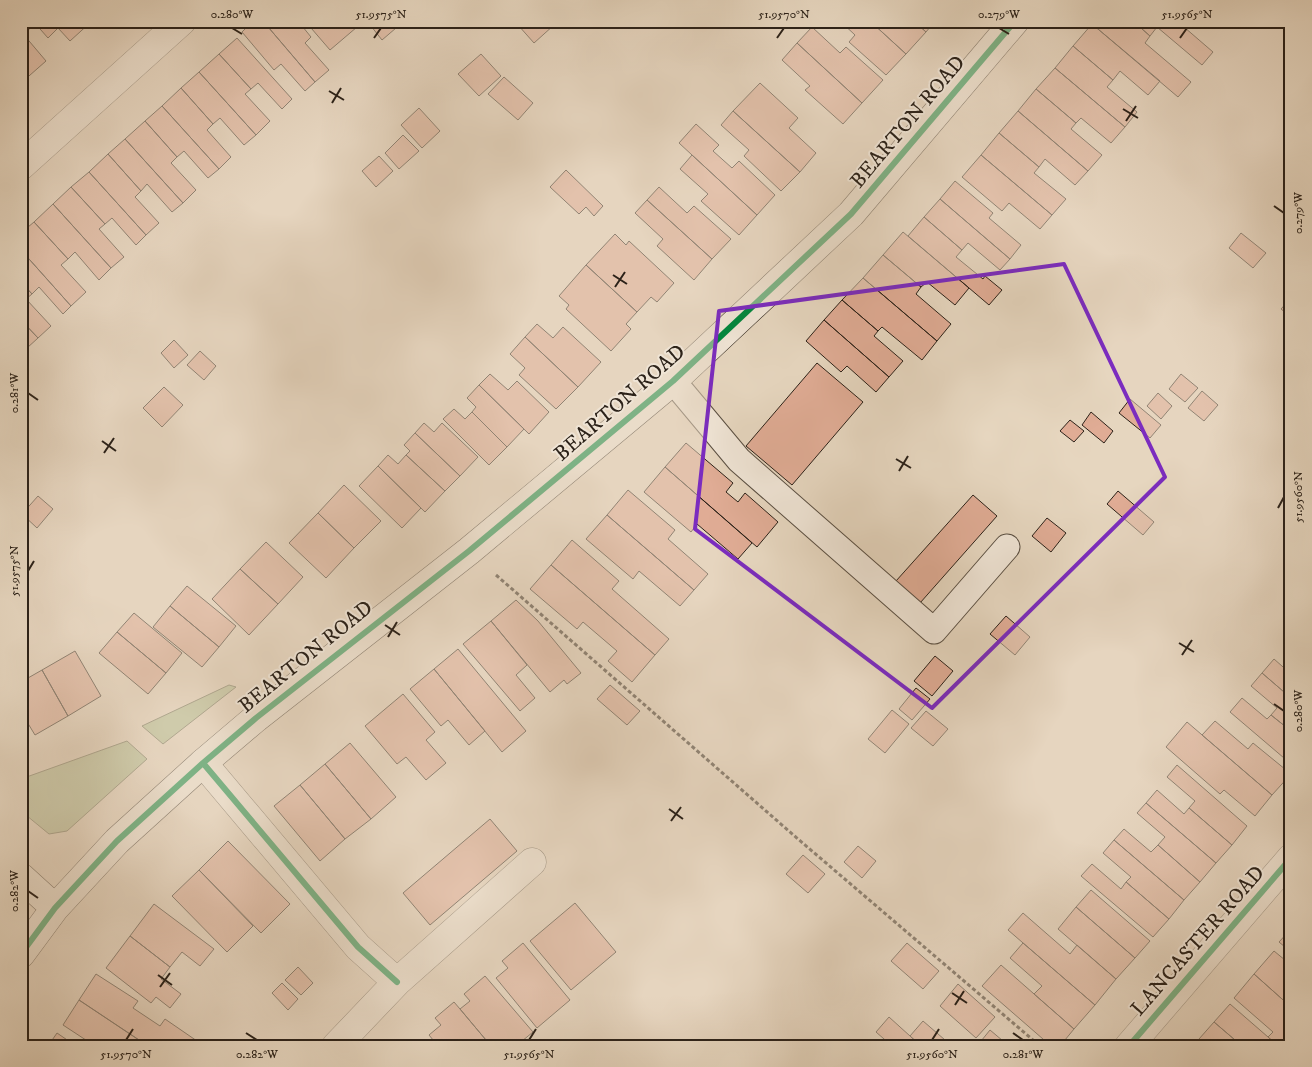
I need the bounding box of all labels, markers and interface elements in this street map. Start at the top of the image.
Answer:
text: 0.280°W [211,7,254,22]
text: 51.9575°N [355,7,407,22]
text: 51.9570°N [758,7,810,22]
text: 0.279°W [978,7,1021,22]
text: 51.9565°N [1161,7,1213,22]
street label: BEARTON ROAD [845,50,971,194]
text: 0.279°W [1291,191,1306,234]
street label: BEARTON ROAD [549,339,691,467]
text: 0.281°W [7,372,22,413]
text: 51.9560°N [1291,471,1306,523]
text: 51.9575°N [7,545,22,597]
street label: BEARTON ROAD [234,595,378,719]
text: 0.280°W [1291,689,1306,732]
street label: LANCASTER ROAD [1126,860,1270,1022]
text: 0.282°W [7,869,22,912]
text: 51.9570°N [100,1047,152,1062]
text: 0.282°W [236,1047,279,1062]
text: 51.9565°N [503,1047,555,1062]
text: 51.9560°N [906,1047,958,1062]
text: 0.281°W [1003,1047,1044,1062]

